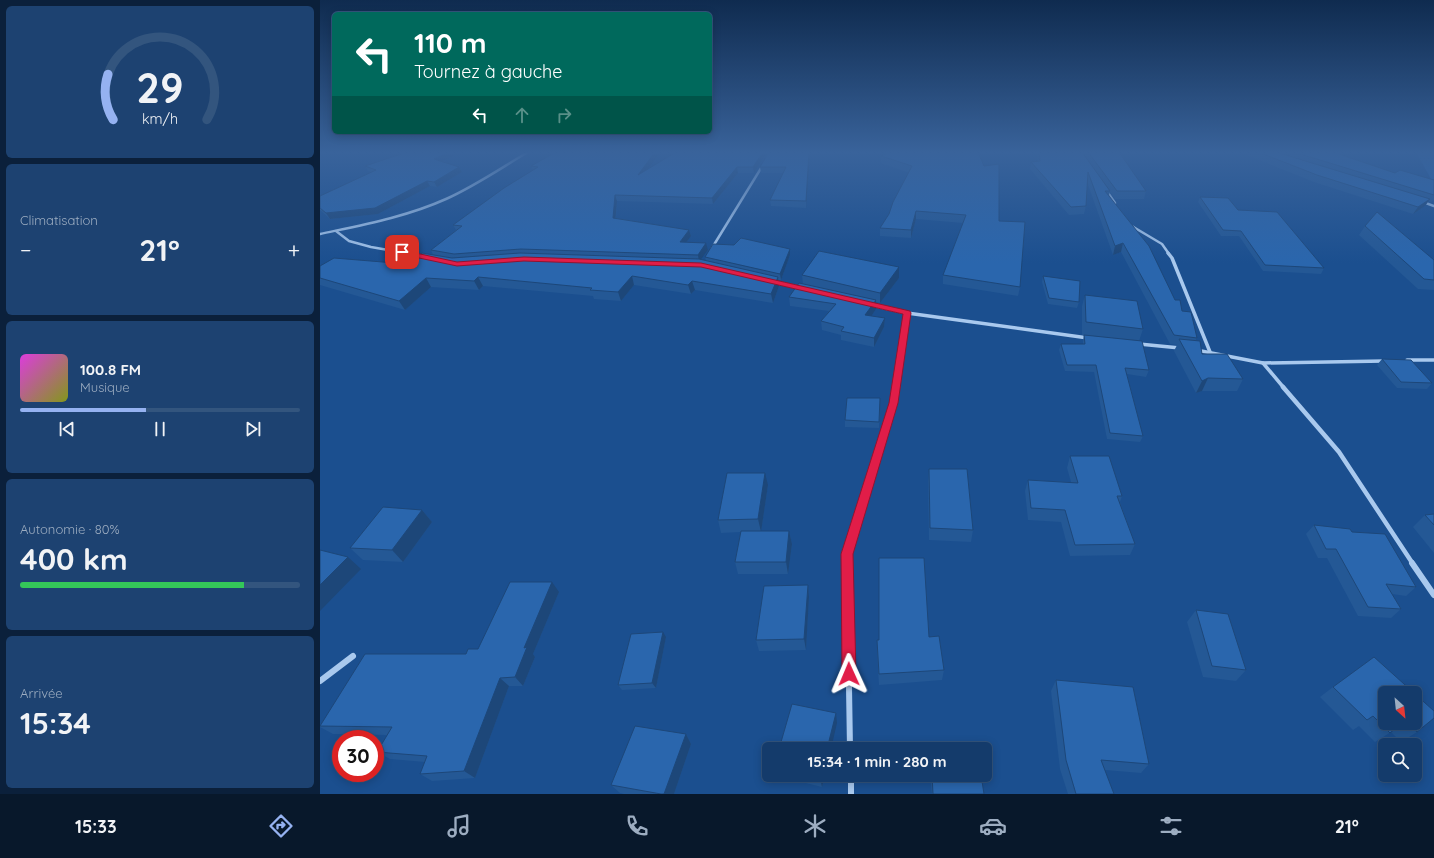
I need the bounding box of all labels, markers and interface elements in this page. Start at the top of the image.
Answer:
text: 110 m [414,25,487,60]
icon: left [348,28,400,80]
text: Tournez à gauche [414,60,563,83]
text: 29 [136,61,184,113]
icon: left [469,104,491,126]
icon: ahead [511,104,533,126]
icon: right [553,104,575,126]
text: km/h [142,109,178,127]
text: Climatisation [20,212,98,228]
text: 21° [139,231,180,269]
pin [385,235,419,269]
text: − [20,236,31,264]
text: + [288,236,300,264]
icon: arrive [391,241,413,263]
text: 100.8 FM [80,360,141,379]
text: Musique [80,379,130,395]
icon: previous [56,418,78,440]
icon: pause [149,418,171,440]
icon: next [242,418,264,440]
text: Autonomie · 80% [20,521,120,537]
text: 400 km [20,540,128,578]
position arrow [828,653,870,695]
text: Arrivée [20,685,63,701]
north arrow [1378,686,1422,730]
map controls [1378,686,1422,782]
text: 15:34 [20,704,91,742]
speed limit sign: 30 [332,730,384,782]
button: search [1378,738,1422,782]
text: 15:34 · 1 min · 280 m [807,752,947,771]
icon: directions [267,812,295,840]
icon: music [445,812,473,840]
icon: phone [623,812,651,840]
icon: climate [801,812,829,840]
icon: car [979,812,1007,840]
icon: filters [1157,812,1185,840]
text: 15:33 [75,815,117,838]
text: 21° [1335,815,1359,838]

